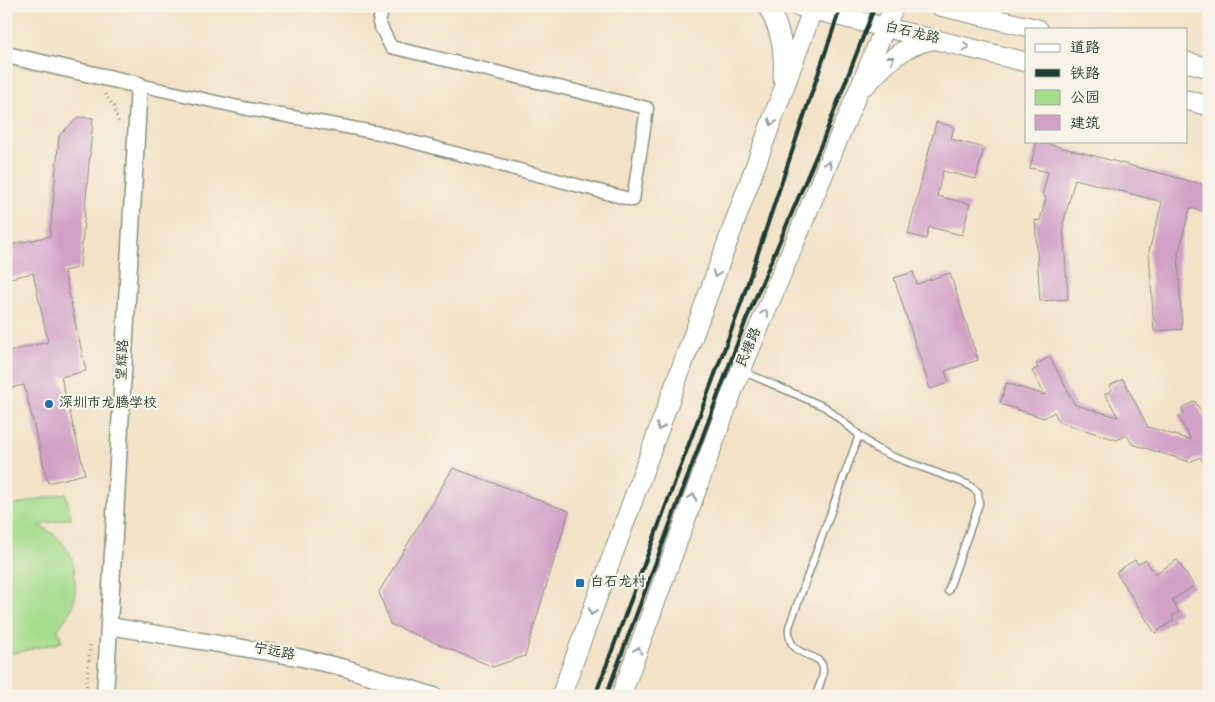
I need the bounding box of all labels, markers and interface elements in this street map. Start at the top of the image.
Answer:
street label: 白石龙路 [883,18,941,49]
legend [1025,28,1188,142]
text: 道路 [1070,40,1100,58]
one-way arrow [962,42,970,52]
one-way arrow [885,57,894,65]
text: 铁路 [1070,66,1100,84]
text: 公园 [1070,90,1100,108]
text: 建筑 [1070,116,1100,134]
one-way arrow [768,117,778,125]
one-way arrow [822,160,833,169]
one-way arrow [712,269,722,278]
one-way arrow [759,309,769,318]
street label: 民塘路 [733,325,766,371]
street label: 望辉路 [113,339,134,381]
place label: 深圳市龙腾学校 [59,395,157,413]
marker: 深圳市龙腾学校 [43,398,55,410]
one-way arrow [656,422,666,430]
one-way arrow [687,494,697,502]
place label: 白石龙村 [590,574,646,592]
marker: 白石龙村 [574,577,586,589]
one-way arrow [588,607,598,616]
street label: 宁远路 [252,640,296,665]
one-way arrow [632,646,642,655]

